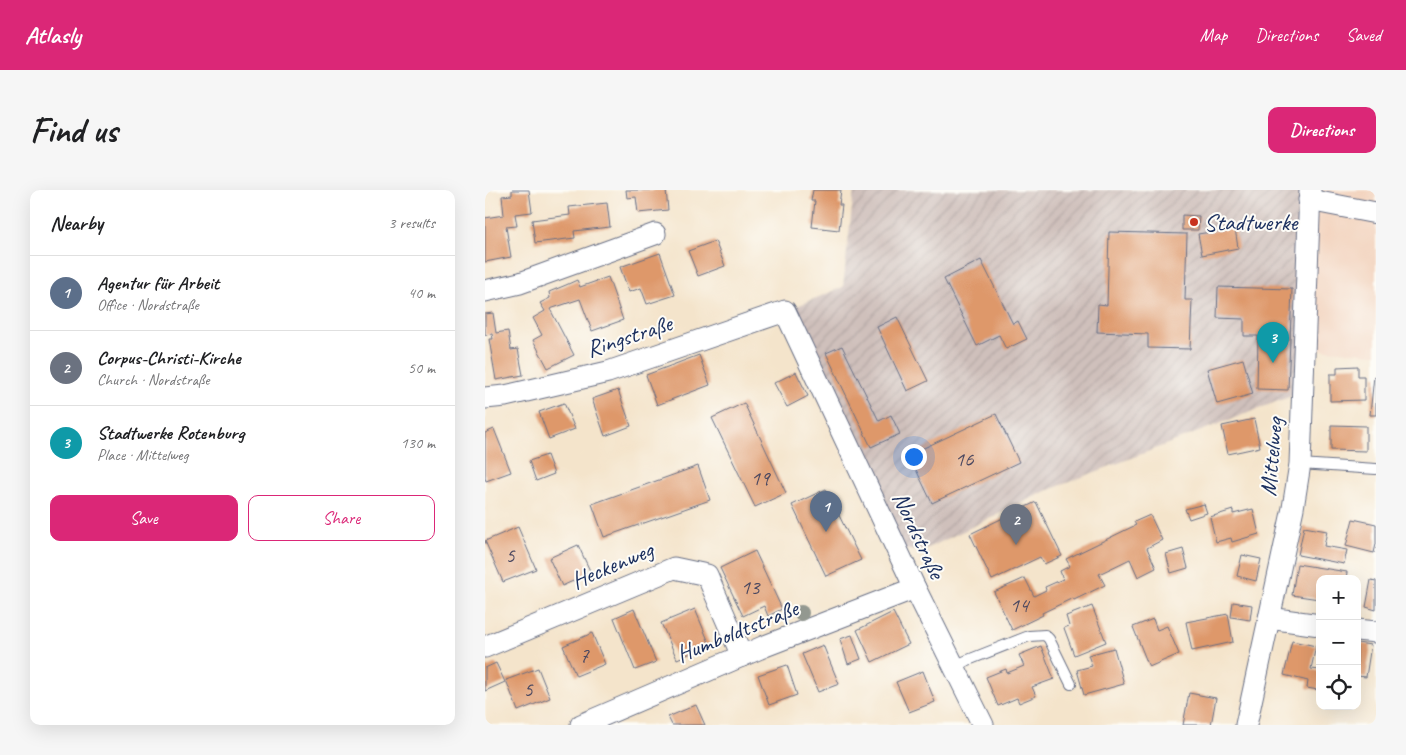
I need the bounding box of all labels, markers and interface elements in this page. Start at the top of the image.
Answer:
text: Atlasly [25,20,81,50]
text: Map [1200,24,1227,46]
text: Directions [1255,24,1318,46]
text: Saved [1346,24,1381,46]
button: Directions [1268,107,1376,153]
text: Find us [30,108,117,153]
place label: Stadtwerke [1204,207,1300,237]
text: Nearby [50,210,103,236]
text: 3 results [388,213,435,233]
marker: Stadtwerke [1188,216,1200,228]
text: Agentur für Arbeit [97,271,219,295]
text: 1 [62,283,70,303]
text: 40 m [408,283,435,303]
text: Office · Nordstraße [97,295,199,315]
street label: Ringstraße [582,307,678,364]
pin: 3 [1257,322,1289,363]
text: Corpus-Christi-Kirche [97,346,241,370]
text: 2 [62,358,70,378]
text: 50 m [408,358,435,378]
text: Church · Nordstraße [97,370,210,390]
street label: Mittelweg [1253,414,1290,497]
text: Stadtwerke Rotenburg [97,421,244,445]
text: 3 [62,433,70,453]
text: 130 m [401,433,435,453]
your location [901,444,927,470]
text: Place · Mittelweg [97,445,188,465]
house number: 16 [955,446,974,472]
house number: 19 [751,465,771,491]
street label: Nordstraße [886,487,953,585]
pin: 1 [810,491,842,532]
button: Save [50,495,238,541]
button: Share [248,495,435,541]
pin: 2 [1000,504,1032,545]
street label: Heckenweg [567,533,660,596]
house number: 5 [505,542,516,568]
house number: 13 [741,574,761,600]
map controls [1316,575,1361,710]
button: + [1316,575,1361,620]
street label: Humboldtstraße [672,592,804,669]
house number: 14 [1010,592,1031,618]
button: − [1316,620,1361,665]
house number: 7 [579,642,590,668]
button: locate [1316,665,1361,710]
house number: 5 [523,676,534,702]

